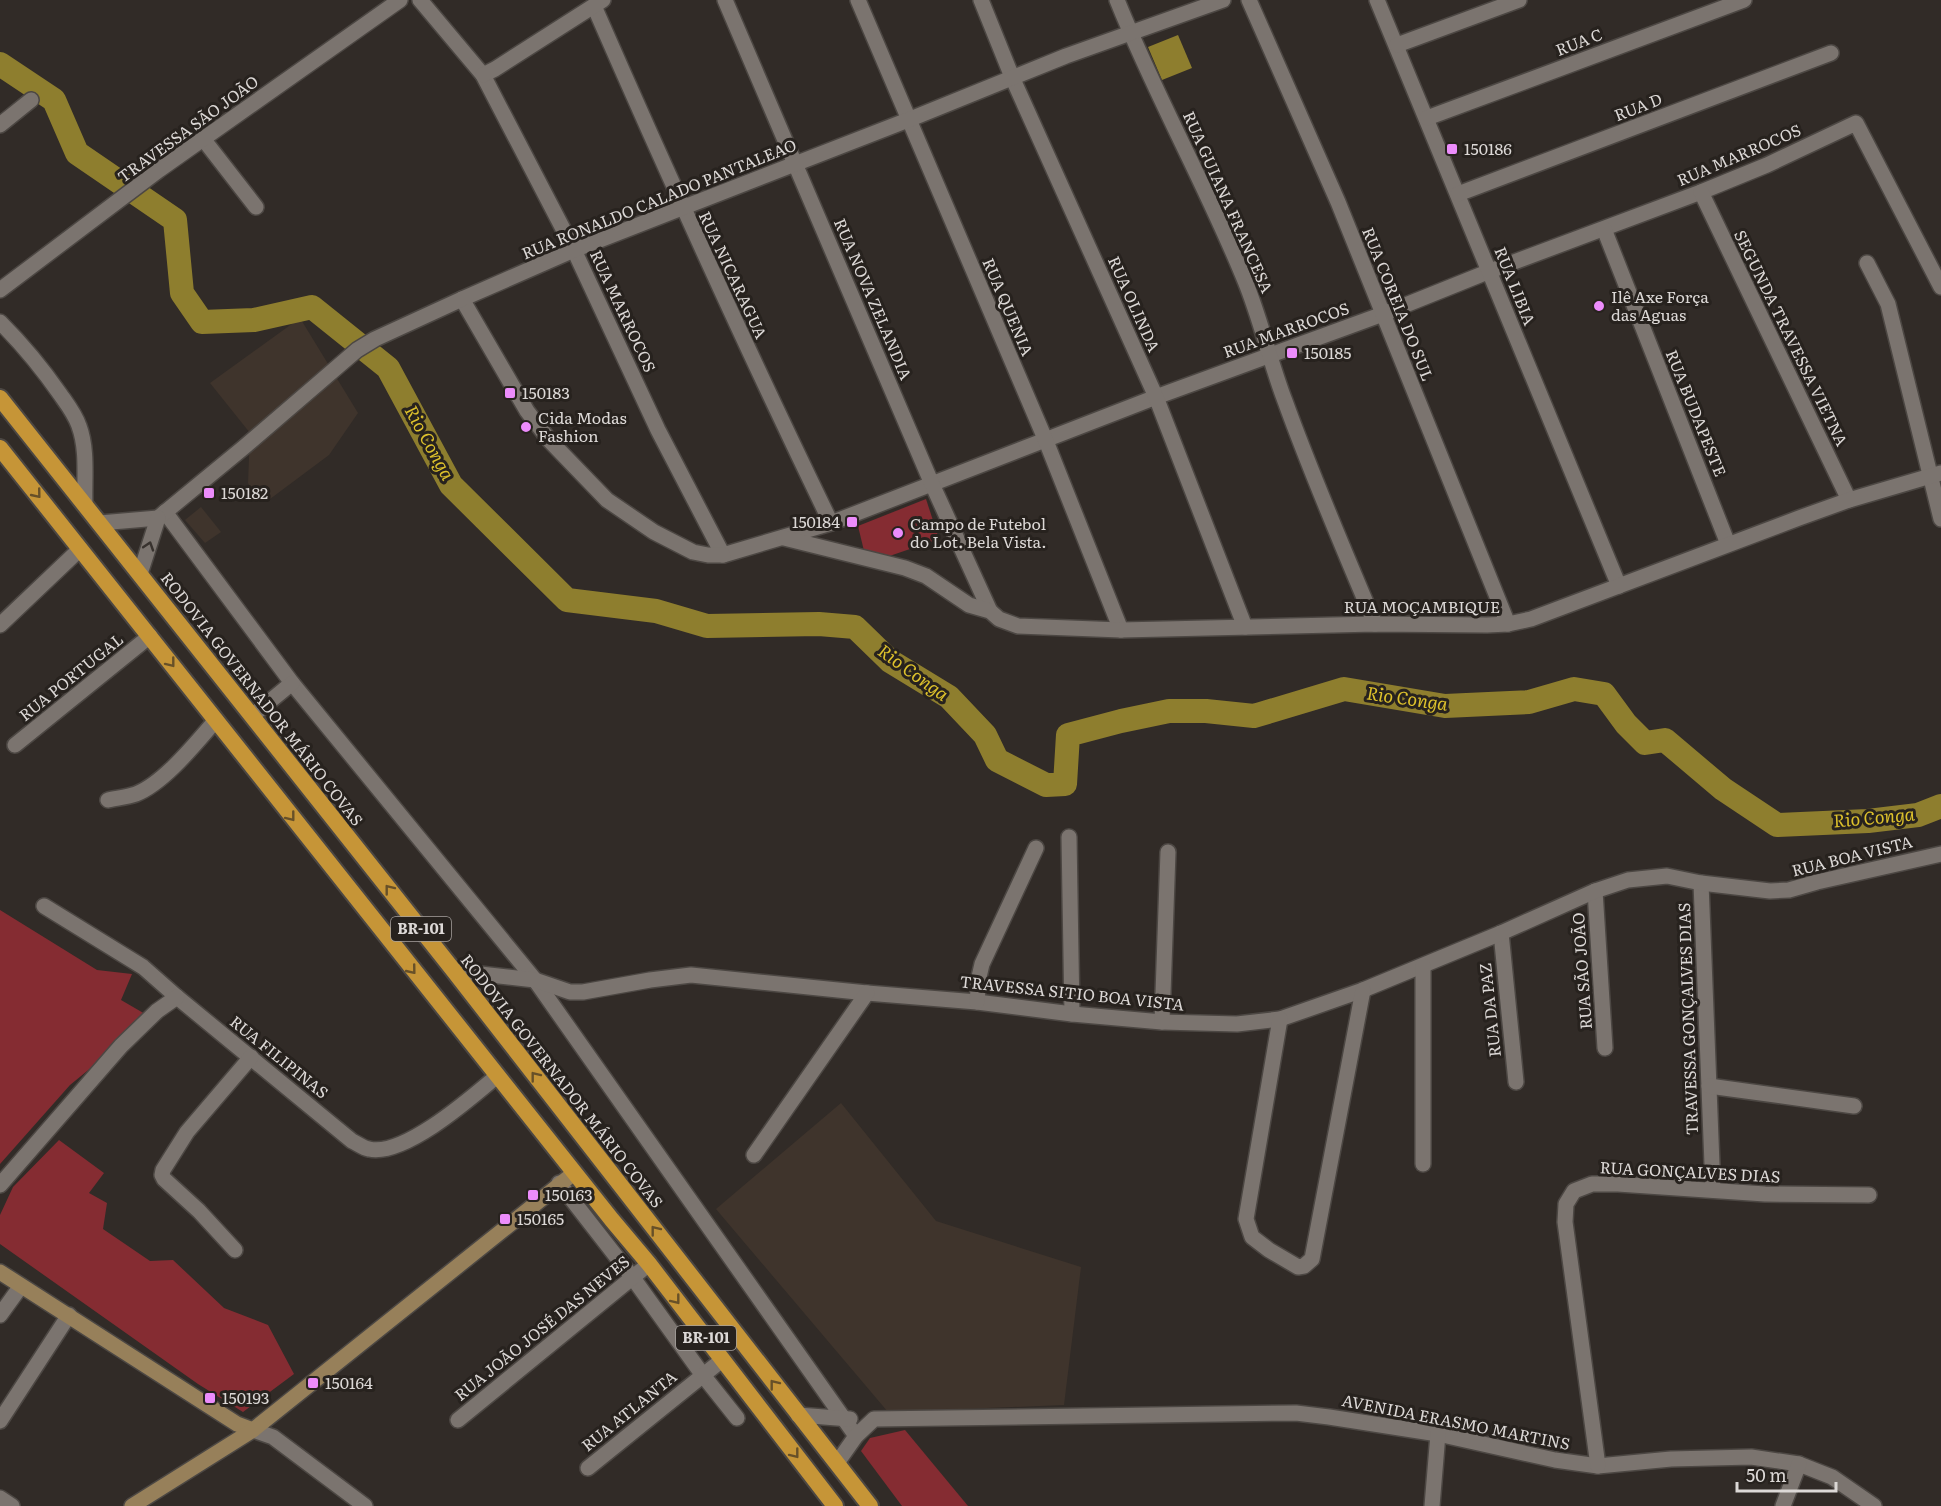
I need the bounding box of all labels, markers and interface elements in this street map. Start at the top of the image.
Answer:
street label: RUA C [1552,21,1606,61]
street label: TRAVESSA SÃO JOÃO [112,69,263,188]
street label: RUA D [1610,86,1665,126]
street label: RUA GUIANA FRANCESA [1178,107,1280,297]
street label: RUA MARROCOS [1673,117,1804,191]
street label: RUA RONALDO CALADO PANTALEAO [518,132,800,264]
place label: 150186 [1464,136,1512,160]
marker: 150186 [1445,142,1459,156]
street label: RUA NICARAGUA [694,207,774,343]
street label: RUA NOVA ZELANDIA [829,214,919,383]
street label: RUA COREIA DO SUL [1357,223,1441,384]
street label: SEGUNDA TRAVESSA VIETNA [1729,225,1855,450]
street label: RUA LIBIA [1489,243,1543,329]
street label: RUA MARROCOS [585,245,663,376]
street label: RUA OLINDA [1103,252,1167,356]
street label: RUA QUENIA [977,254,1040,360]
place label: Ilê Axe Força das Aguas [1611,284,1709,326]
street label: RUA MARROCOS [1219,295,1352,363]
marker: Ilê Axe Força das Aguas [1592,299,1606,313]
place label: 150185 [1304,340,1351,364]
marker: 150185 [1285,346,1299,360]
street label: RUA BUDAPESTE [1661,346,1733,480]
place label: 150183 [522,380,570,404]
marker: 150183 [503,386,517,400]
water label: Rio Conga [399,400,462,485]
place label: Cida Modas Fashion [538,405,627,447]
marker: Cida Modas Fashion [519,420,533,434]
place label: 150182 [221,480,268,504]
marker: 150182 [202,486,216,500]
one-way arrow [29,487,40,498]
place label: 150184 [792,509,840,533]
place label: Campo de Futebol do Lot. Bela Vista. [910,511,1047,553]
marker: 150184 [845,515,859,529]
marker: Campo de Futebol do Lot. Bela Vista. [891,526,905,540]
one-way arrow [141,541,154,552]
street label: RODOVIA GOVERNADOR MÁRIO COVAS [156,566,370,830]
street label: RUA MOÇAMBIQUE [1344,594,1500,618]
street label: RUA PORTUGAL [13,627,128,726]
water label: Rio Conga [873,637,956,707]
one-way arrow [164,656,175,667]
water label: Rio Conga [1365,678,1450,717]
water label: Rio Conga [1832,799,1917,834]
one-way arrow [284,810,295,821]
street label: RUA BOA VISTA [1789,828,1915,882]
one-way arrow [386,885,397,896]
street label: TRAVESSA GONÇALVES DIAS [1671,902,1703,1136]
street label: RUA SÃO JOÃO [1565,912,1597,1030]
road number: BR-101 [391,917,451,941]
street label: RODOVIA GOVERNADOR MÁRIO COVAS [456,948,670,1212]
street label: RUA DA PAZ [1472,962,1506,1058]
one-way arrow [405,963,416,974]
street label: TRAVESSA SITIO BOA VISTA [959,968,1186,1016]
street label: RUA FILIPINAS [225,1009,334,1103]
one-way arrow [532,1071,543,1082]
street label: RUA GONÇALVES DIAS [1599,1154,1781,1188]
place label: 150163 [545,1182,593,1206]
marker: 150163 [526,1188,540,1202]
place label: 150165 [517,1206,564,1230]
marker: 150165 [498,1212,512,1226]
one-way arrow [651,1226,662,1237]
street label: RUA JOÃO JOSÉ DAS NEVES [449,1249,634,1406]
one-way arrow [669,1293,680,1304]
road number: BR-101 [676,1326,736,1350]
street label: RUA ATLANTA [576,1364,681,1456]
place label: 150164 [325,1370,373,1394]
marker: 150164 [306,1376,320,1390]
one-way arrow [771,1380,782,1391]
place label: 150193 [222,1385,269,1409]
street label: AVENIDA ERASMO MARTINS [1340,1387,1572,1455]
marker: 150193 [203,1391,217,1405]
one-way arrow [788,1448,799,1459]
scale bar [1737,1455,1836,1493]
text: 50 m [1746,1461,1787,1488]

